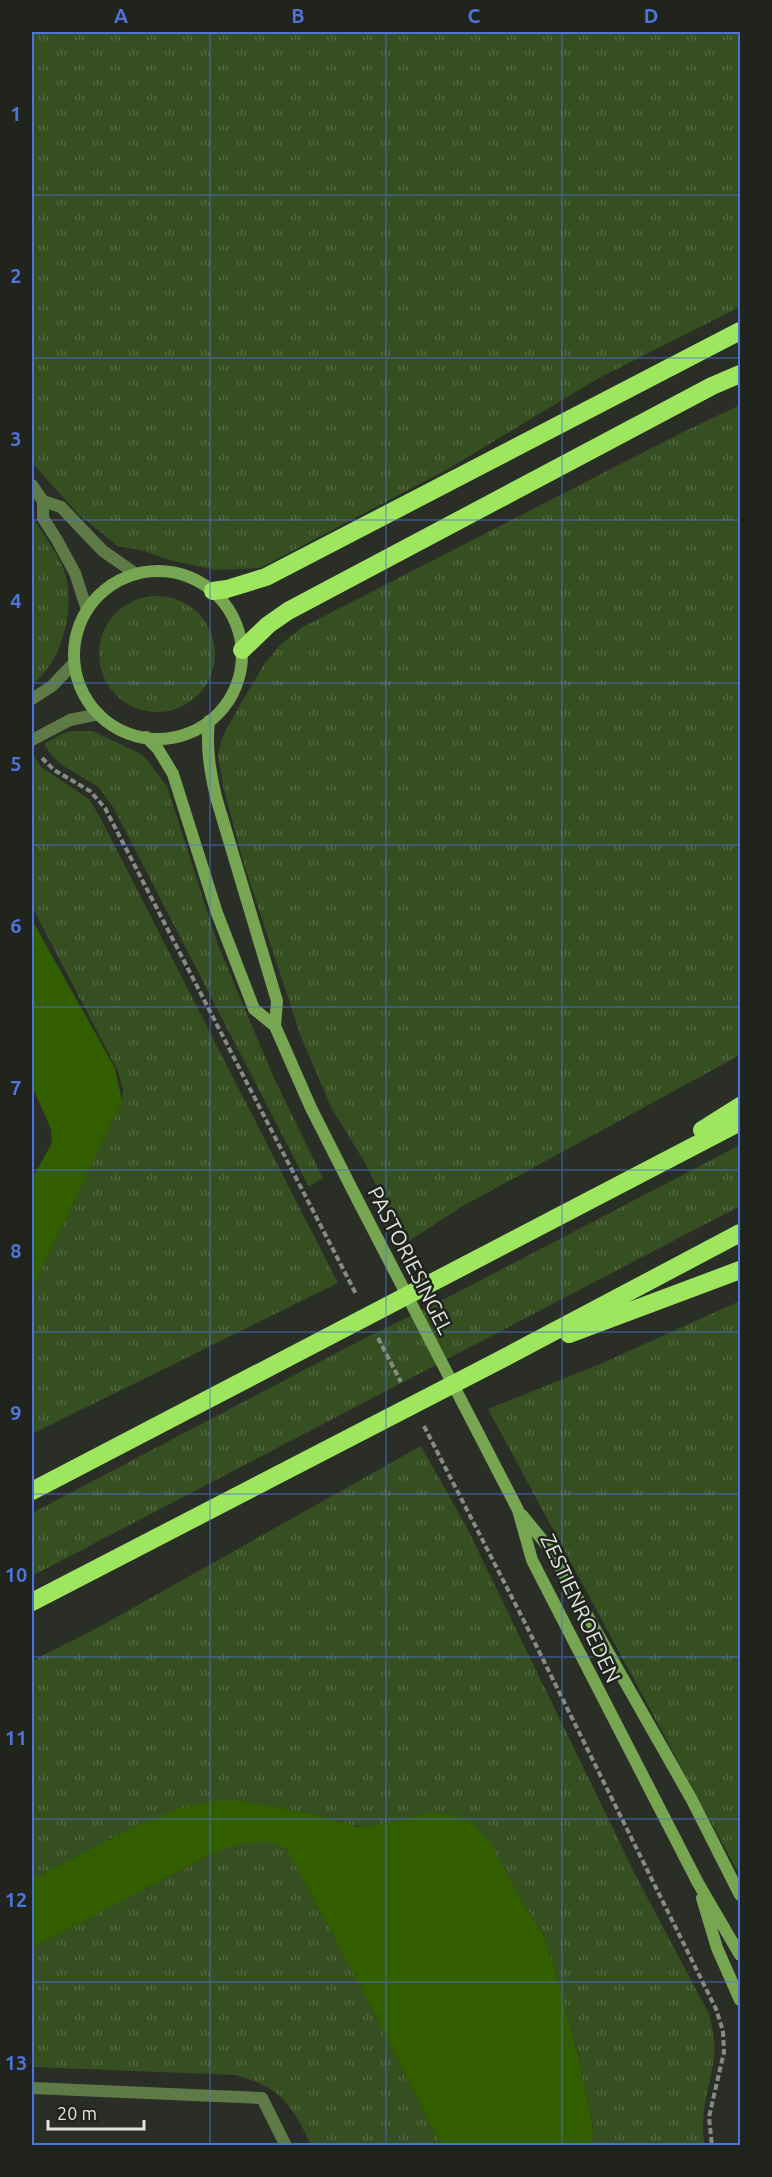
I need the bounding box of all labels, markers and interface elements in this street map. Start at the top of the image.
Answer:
text: A [114,4,128,27]
text: B [291,4,305,27]
text: C [468,4,481,27]
text: D [644,4,658,27]
text: 1 [10,102,22,125]
text: 2 [10,264,22,287]
text: 3 [10,427,22,450]
text: 4 [10,589,22,612]
text: 5 [10,752,22,775]
text: 6 [10,914,22,937]
text: 7 [10,1076,22,1099]
street label: PASTORIESINGEL [363,1182,459,1338]
text: 8 [10,1239,22,1262]
text: 9 [10,1401,22,1424]
street label: ZESTIENROEDEN [536,1530,626,1686]
text: 10 [5,1563,27,1586]
text: 11 [5,1726,27,1749]
text: 12 [5,1888,27,1911]
text: 13 [5,2051,27,2074]
scale bar [48,2093,144,2131]
text: 20 m [57,2103,97,2123]

